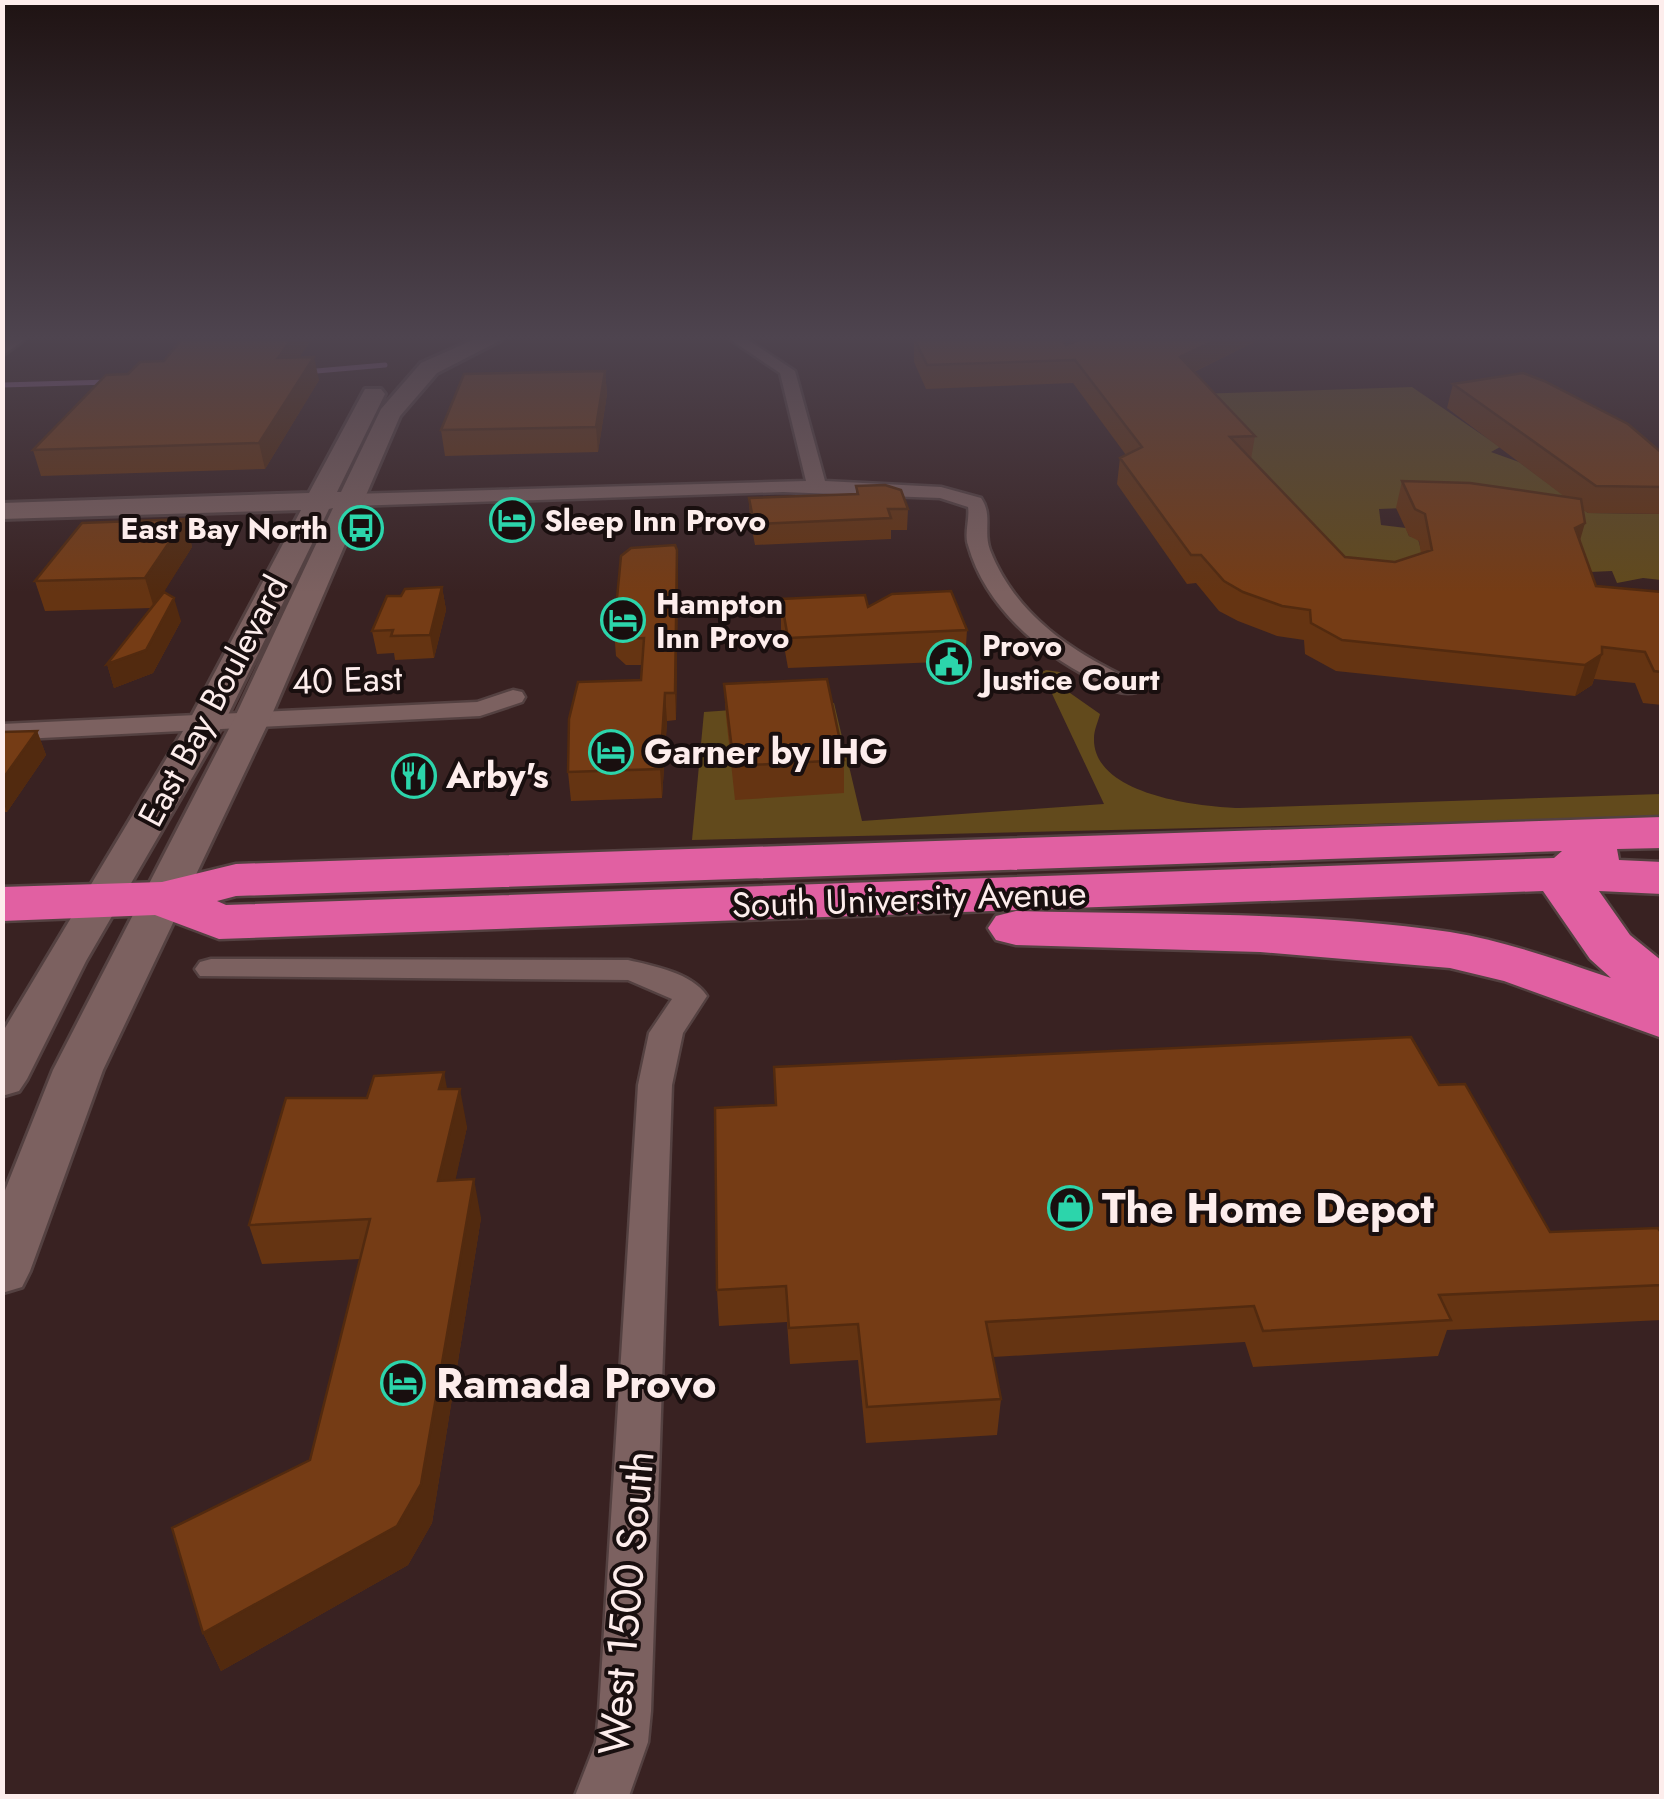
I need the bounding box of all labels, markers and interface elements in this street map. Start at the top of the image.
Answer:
hotel icon: Sleep Inn Provo [489,497,535,543]
place label: Sleep Inn Provo [544,499,766,542]
bus stop icon: East Bay North [338,505,384,551]
place label: East Bay North [120,507,328,550]
street label: East Bay Boulevard [126,567,300,835]
place label: Hampton Inn Provo [656,582,789,659]
hotel icon: Hampton Inn Provo [600,597,646,643]
place label: Provo Justice Court [977,624,1160,701]
public building icon: Provo Justice Court [926,639,972,685]
street label: 40 East [291,653,404,707]
place label: Garner by IHG [644,727,888,777]
hotel icon: Garner by IHG [588,729,634,775]
place label: Arby's [445,751,549,801]
restaurant icon: Arby's [391,753,437,799]
street label: South University Avenue [731,868,1087,930]
place label: The Home Depot [1102,1178,1435,1239]
shop icon: The Home Depot [1047,1185,1093,1231]
place label: Ramada Provo [436,1353,716,1414]
hotel icon: Ramada Provo [380,1360,426,1406]
street label: West 1500 South [582,1448,670,1758]

